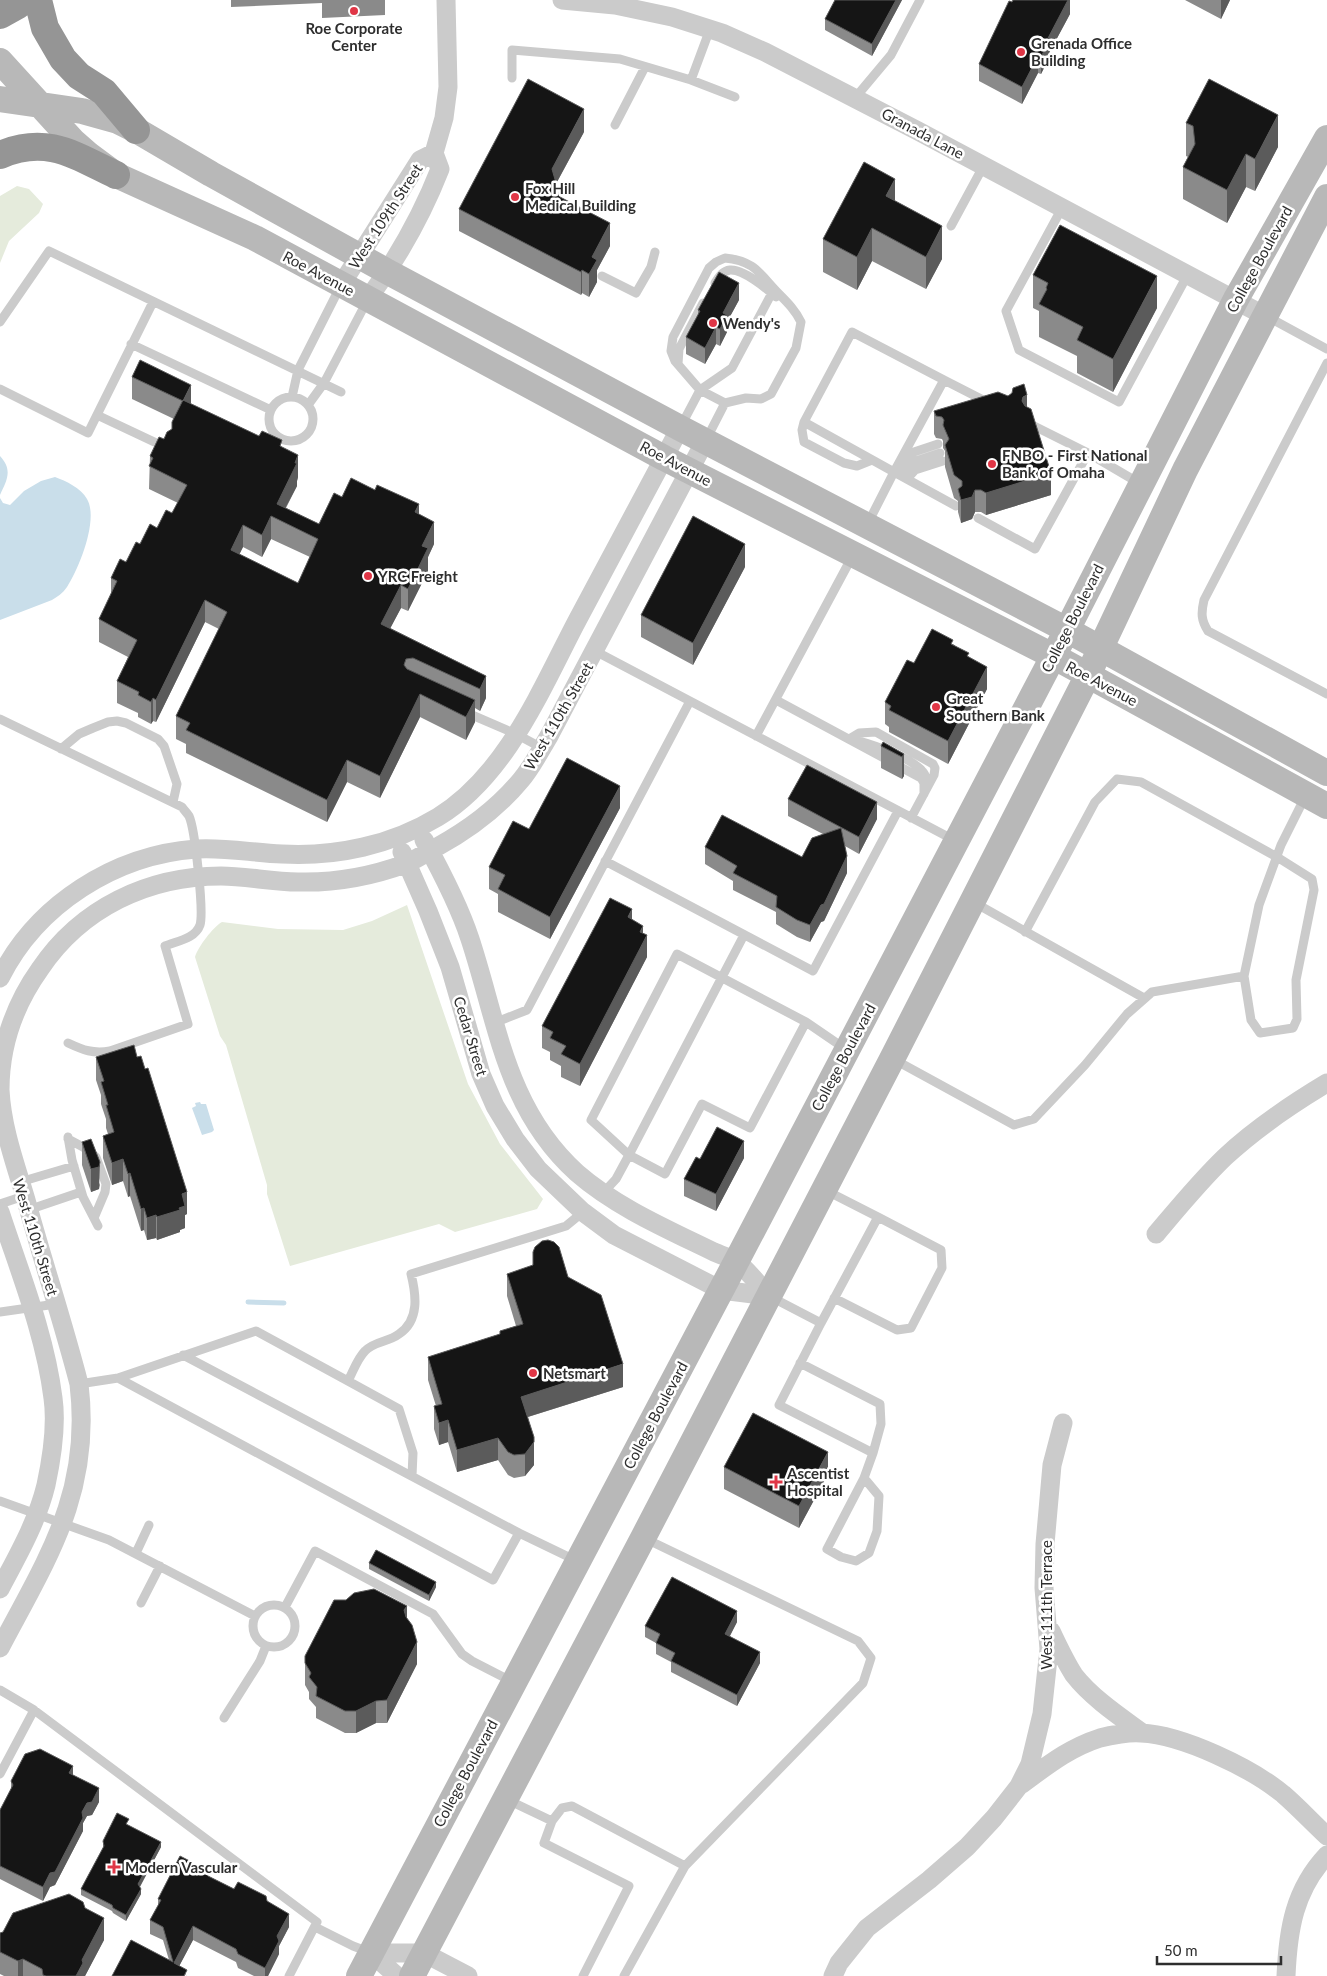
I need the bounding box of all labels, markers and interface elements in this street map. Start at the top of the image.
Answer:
marker: Roe Corporate Center [348,5,360,17]
place label: Roe Corporate Center [305,19,403,54]
place label: Grenada Office Building [1031,34,1132,69]
marker: Grenada Office Building [1015,46,1027,58]
street label: Granada Lane [879,104,967,162]
street label: West 109th Street [344,160,426,272]
place label: Fox Hill Medical Building [525,179,636,214]
marker: Fox Hill Medical Building [509,191,521,203]
street label: College Boulevard [1222,203,1296,315]
street label: Roe Avenue [280,247,358,299]
place label: Wendy's [723,314,781,332]
marker: Wendy's [707,317,719,329]
street label: Roe Avenue [637,437,715,489]
place label: FNBO - First National Bank of Omaha [1002,446,1148,481]
marker: FNBO - First National Bank of Omaha [986,458,998,470]
street label: College Boulevard [1037,561,1107,675]
place label: YRC Freight [377,567,458,585]
marker: YRC Freight [362,570,374,582]
street label: Roe Avenue [1063,657,1141,709]
street label: West 110th Street [520,658,596,773]
place label: Great Southern Bank [946,689,1046,724]
marker: Great Southern Bank [930,701,942,713]
street label: Cedar Street [450,994,492,1078]
street label: College Boulevard [807,1000,879,1114]
street label: West 110th Street [10,1176,63,1298]
street label: College Boulevard [619,1358,691,1472]
place label: Netsmart [543,1364,606,1382]
marker: Netsmart [527,1367,539,1379]
place label: Ascentist Hospital [786,1464,850,1499]
marker: Ascentist Hospital [769,1475,783,1489]
street label: West 111th Terrace [1037,1540,1055,1670]
street label: College Boulevard [429,1716,501,1830]
place label: Modern Vascular [125,1858,238,1876]
marker: Modern Vascular [107,1860,121,1874]
scale bar [1157,1934,1281,1966]
text: 50 m [1164,1941,1198,1959]

